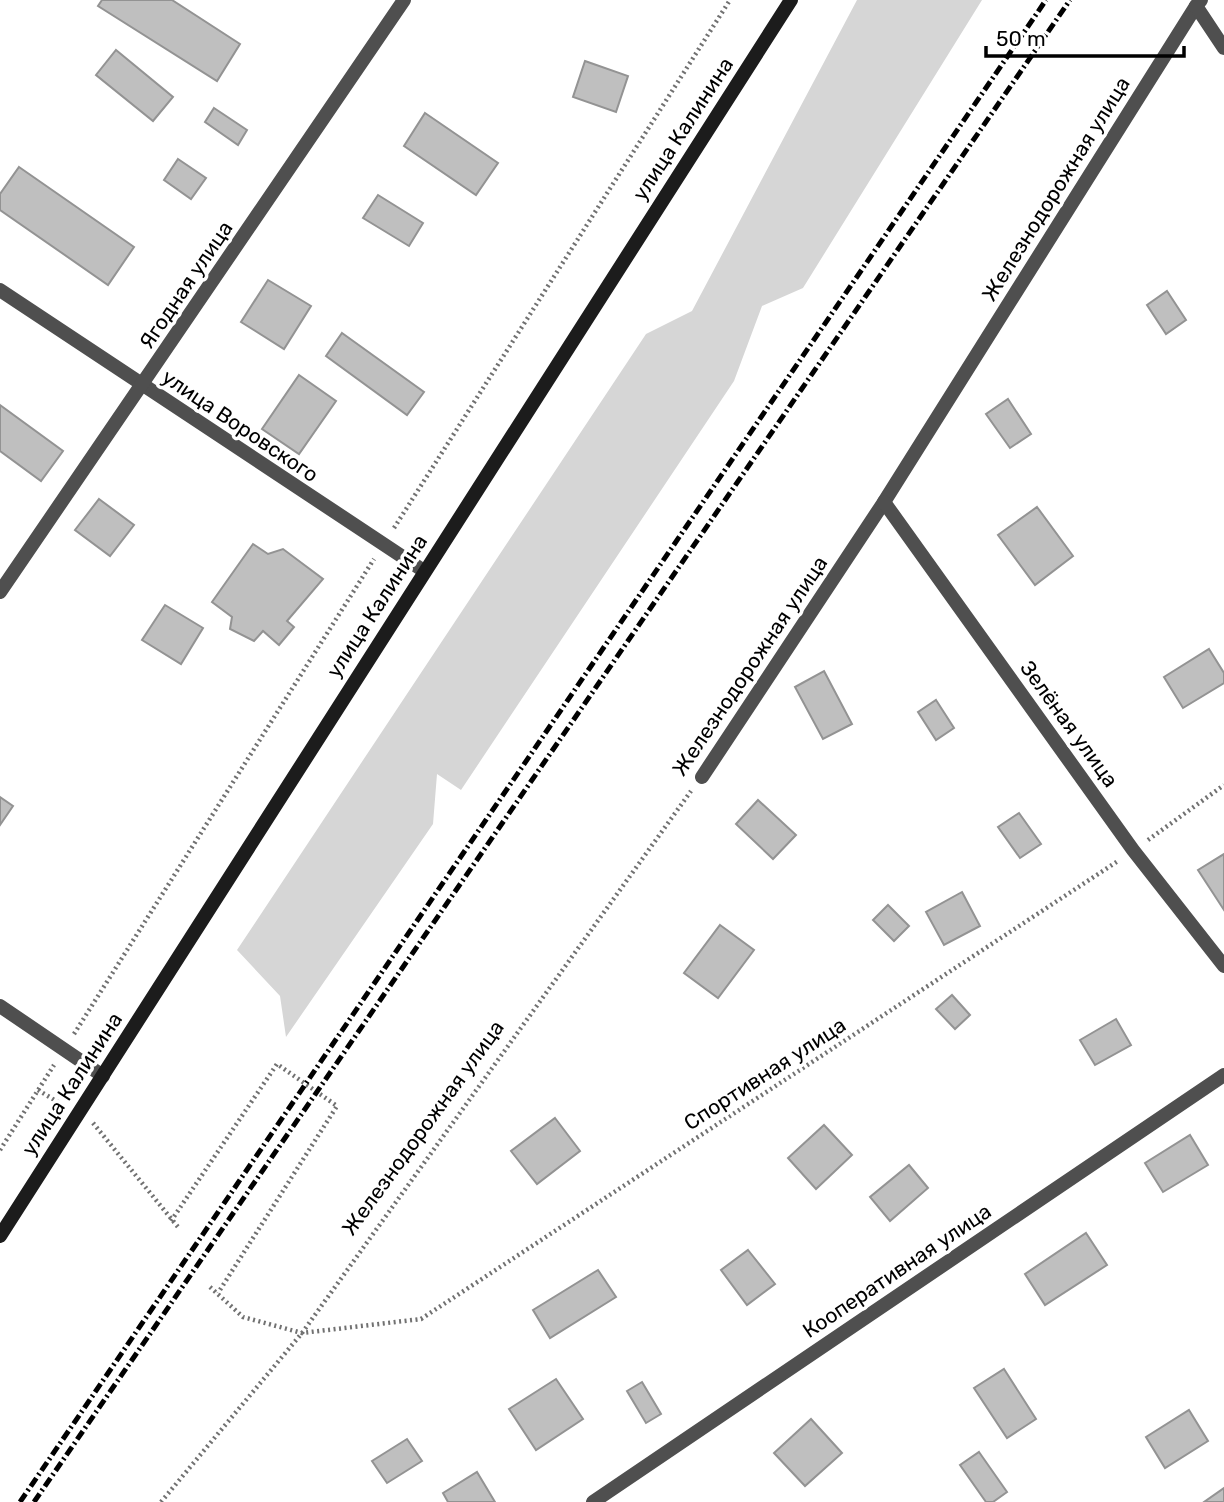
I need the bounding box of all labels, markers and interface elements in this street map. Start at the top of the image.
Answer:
scale bar [986,14,1184,58]
text: 50 m [996,26,1046,51]
street label: улица Калинина [627,53,738,205]
street label: Железнодорожная улица [976,72,1135,305]
street label: Ягодная улица [134,216,238,353]
street label: улица Воровского [157,364,323,487]
street label: улица Калинина [321,530,432,682]
street label: Железнодорожная улица [667,551,832,780]
street label: Зелёная улица [1015,656,1124,792]
street label: улица Калинина [16,1008,127,1160]
street label: Спортивная улица [679,1012,850,1135]
street label: Железнодорожная улица [336,1015,509,1240]
street label: Кооперативная улица [798,1198,996,1343]

